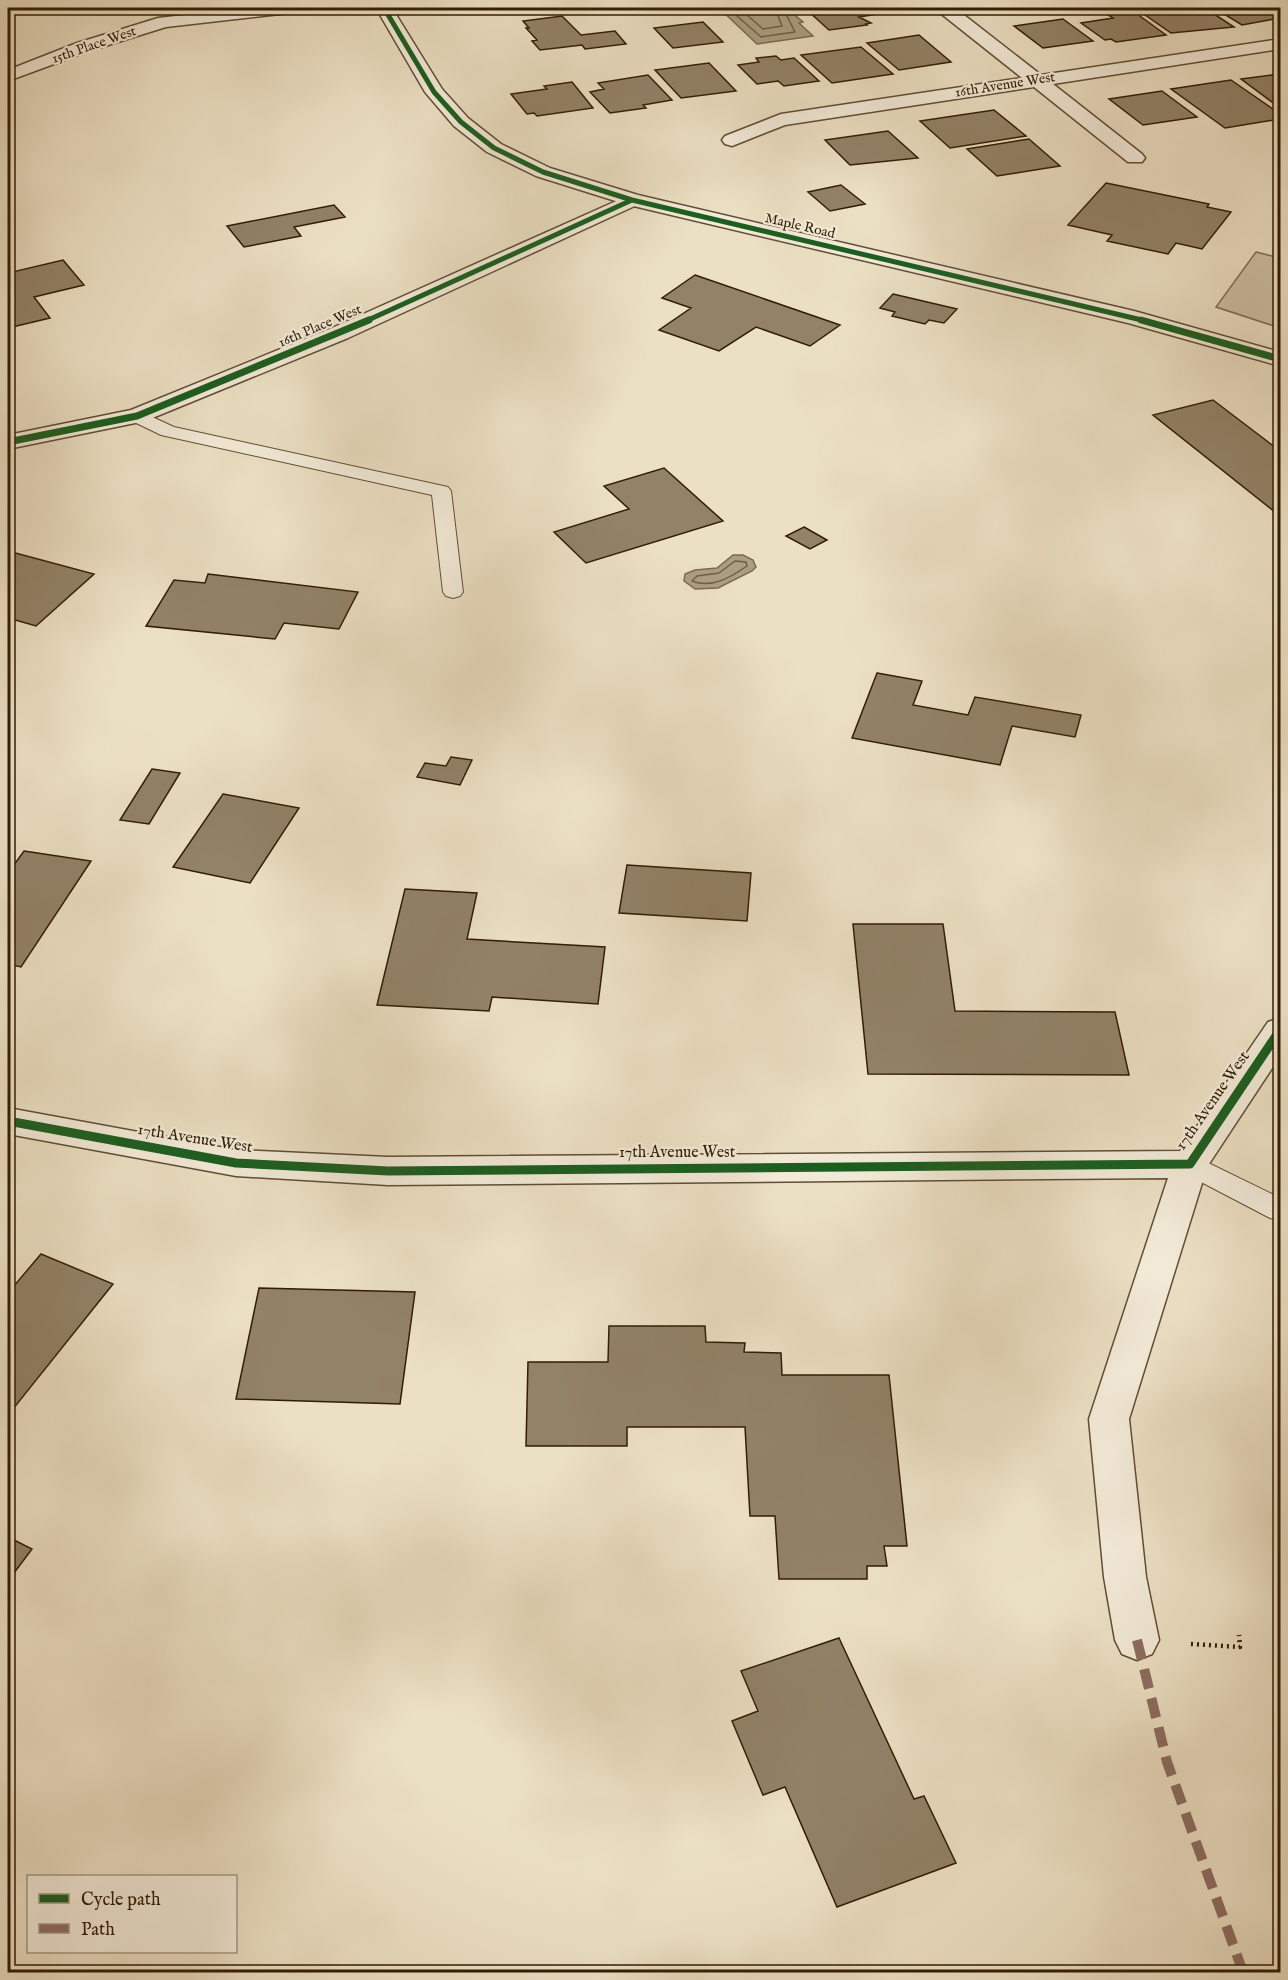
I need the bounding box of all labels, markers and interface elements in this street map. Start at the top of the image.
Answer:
street label: 15th Place West [50,22,139,68]
street label: 16th Avenue West [954,68,1057,102]
street label: Maple Road [763,209,837,243]
street label: 16th Place West [276,300,365,352]
street label: 17th Avenue West [1171,1047,1255,1154]
street label: 17th Avenue West [136,1120,254,1158]
street label: 17th Avenue West [619,1143,736,1163]
legend [27,1875,237,1953]
text: Cycle path [81,1889,161,1912]
text: Path [81,1919,115,1942]

